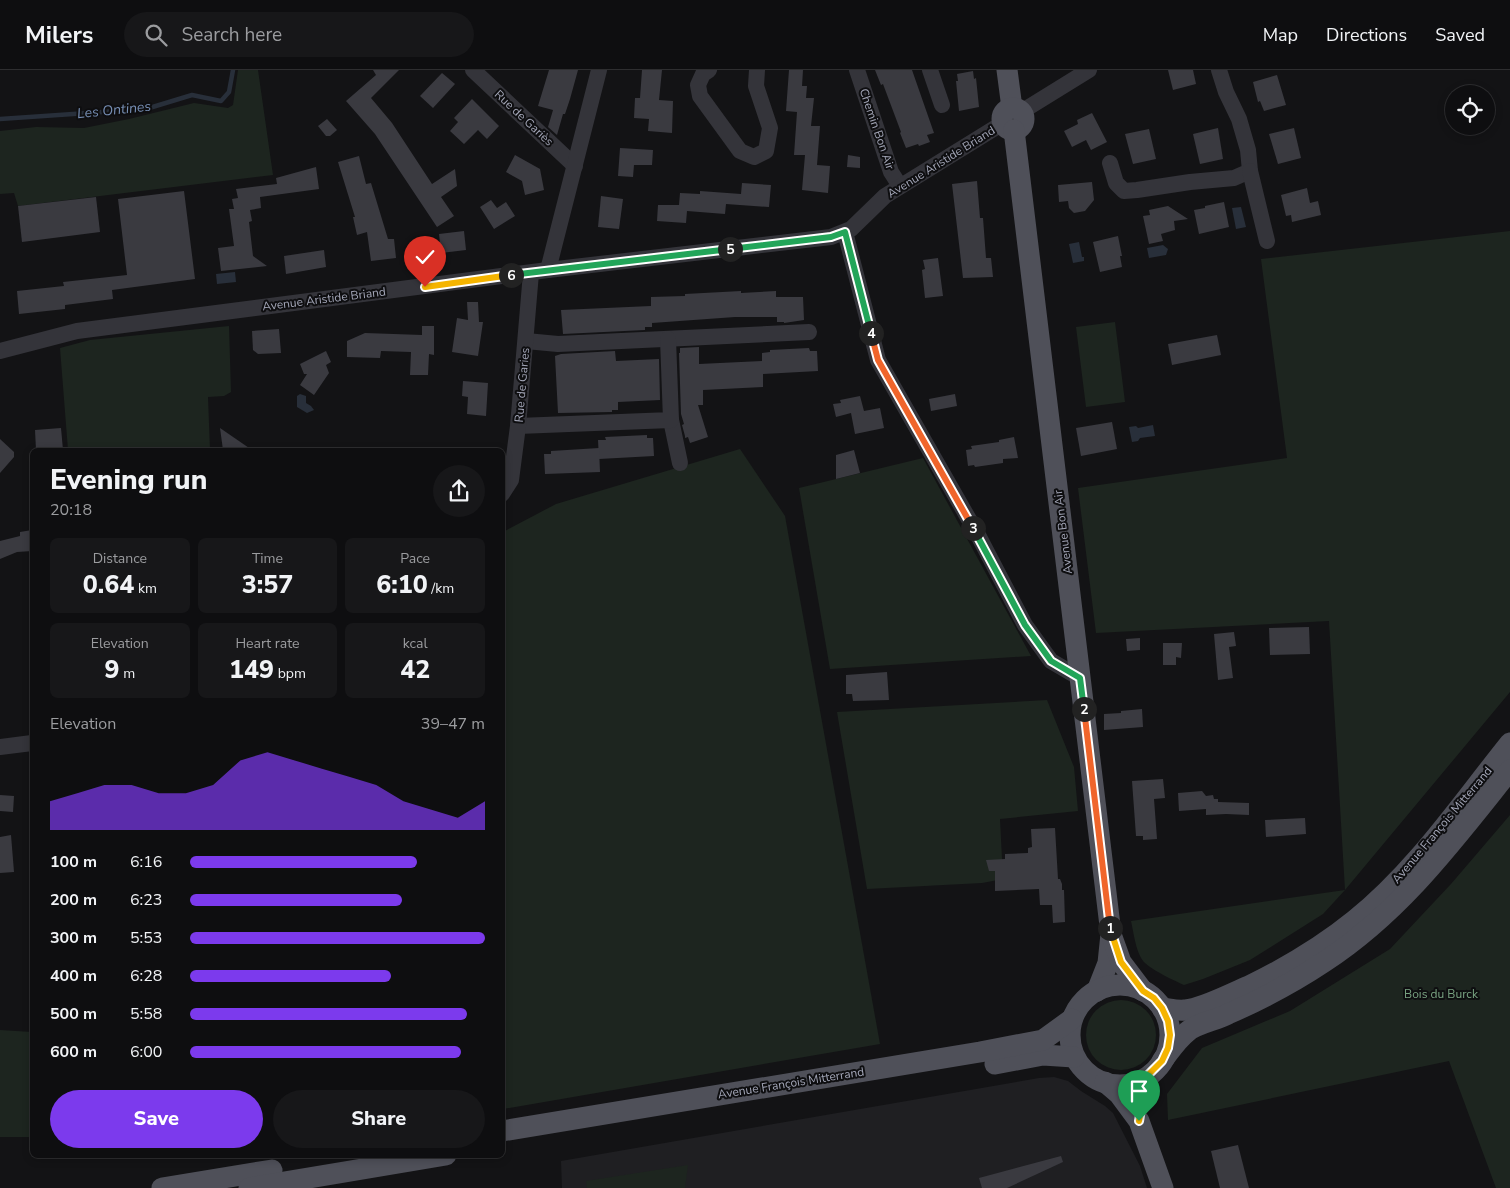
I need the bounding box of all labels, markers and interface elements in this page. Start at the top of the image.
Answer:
search box [124,12,474,57]
text: Milers [25,19,94,51]
icon: search [142,21,170,49]
text: Search here [182,22,282,48]
text: Map [1263,23,1298,47]
text: Directions [1326,23,1407,47]
text: Saved [1435,23,1485,47]
map controls [1445,85,1495,135]
button: locate [1445,85,1495,135]
street label: Chemin Bon Air [856,86,899,172]
street label: Rue de Gariès [491,87,557,150]
water label: Les Ontines [76,97,152,123]
street label: Avenue Aristide Briand [884,122,998,202]
pin [404,236,446,287]
pin: 5 [718,236,742,262]
text: 5 [726,240,735,259]
icon: check [411,243,439,271]
pin: 6 [498,262,524,288]
text: 6 [507,266,516,285]
street label: Avenue Aristide Briand [261,283,387,315]
pin: 4 [858,320,884,346]
text: 4 [867,324,876,343]
street label: Rue de Garies [511,347,533,423]
text: Evening run [50,461,207,499]
button: share [433,465,485,517]
street label: Avenue Bon Air [1050,488,1076,575]
text: 20:18 [50,499,92,521]
pin: 3 [960,516,986,540]
text: 3 [969,519,978,538]
text: Distance [93,549,147,568]
text: Time [252,549,283,568]
text: Pace [400,549,430,568]
text: 0.64 [83,568,134,602]
text: 3:57 [242,568,293,602]
text: 6:10 [376,568,428,602]
text: km [134,579,157,598]
text: /km [428,579,454,598]
text: Elevation [91,634,149,653]
text: Heart rate [235,634,300,653]
text: kcal [403,634,428,653]
text: 9 [105,653,120,687]
text: 149 [229,653,274,687]
text: 42 [400,653,430,687]
text: m [120,664,135,683]
text: bpm [274,664,306,683]
pin: 2 [1072,696,1096,722]
text: 2 [1080,700,1089,719]
text: Elevation [50,713,116,735]
text: 39–47 m [421,713,485,735]
street label: Avenue François Mitterrand [1388,763,1496,887]
text: 100 m [50,851,97,873]
text: 6:16 [130,851,162,873]
text: 200 m [50,889,97,911]
text: 6:23 [130,889,162,911]
pin: 1 [1098,916,1122,940]
text: 1 [1106,919,1115,938]
text: 300 m [50,927,97,949]
text: 5:53 [130,927,162,949]
text: 400 m [50,965,97,987]
text: 6:28 [130,965,162,987]
park label: Bois du Burck [1404,986,1479,1002]
text: 500 m [50,1003,97,1025]
text: 5:58 [130,1003,162,1025]
text: 600 m [50,1041,97,1063]
text: 6:00 [130,1041,162,1063]
street label: Avenue François Mitterrand [717,1064,865,1102]
pin [1118,1070,1160,1121]
icon: arrive [1125,1077,1153,1105]
button: Save [50,1090,263,1148]
button: Share [273,1090,485,1148]

